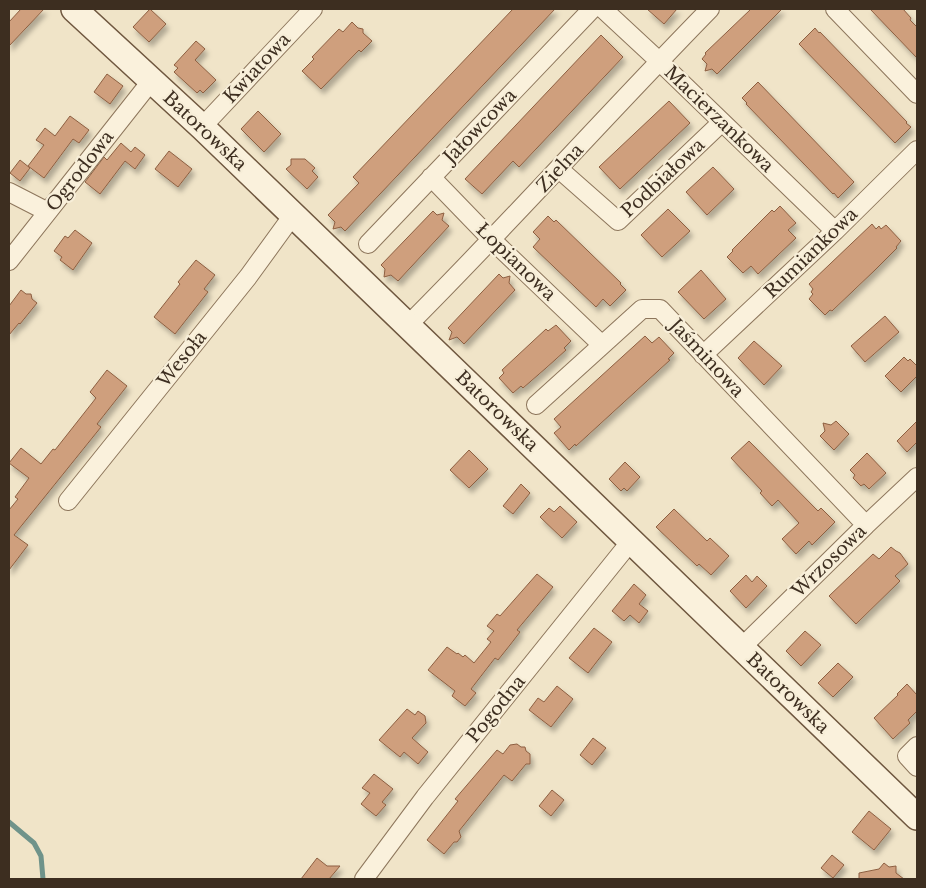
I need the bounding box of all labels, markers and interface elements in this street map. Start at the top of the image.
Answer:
street label: Kwiatowa [219,28,295,108]
street label: Macierzankowa [660,61,778,177]
street label: Jałowcowa [438,84,521,169]
street label: Batorowska [159,87,251,175]
street label: Ogrodowa [42,126,118,216]
street label: Podbiałowa [617,134,709,222]
street label: Zielna [532,139,588,197]
street label: Rumiankowa [760,203,862,303]
street label: Łopianowa [472,219,560,305]
street label: Jaśminowa [664,313,749,402]
street label: Wesoła [152,326,211,392]
street label: Batorowska [451,366,543,456]
street label: Wrzosowa [786,520,871,603]
street label: Batorowska [742,648,834,738]
street label: Pogodna [462,671,530,747]

